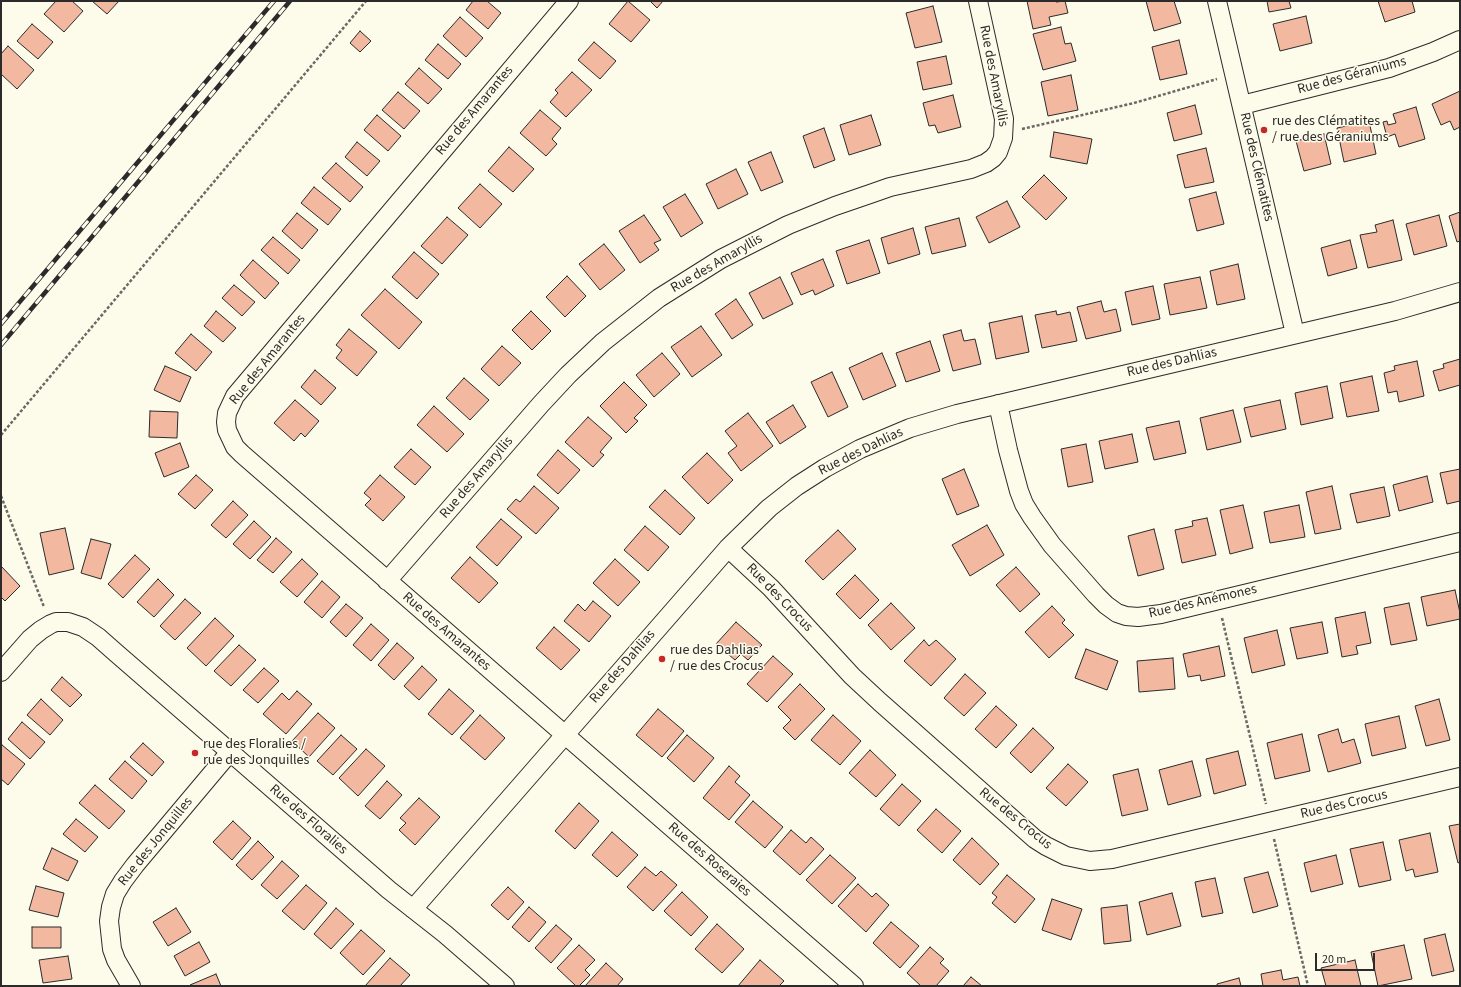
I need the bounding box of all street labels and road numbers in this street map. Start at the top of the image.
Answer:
street label: Rue des Amaryllis [975,24,1011,128]
street label: Rue des Géraniums [1296,53,1408,99]
street label: Rue des Amarantes [433,63,517,159]
street label: Rue des Clématites [1235,111,1277,223]
street label: Rue des Amaryllis [668,231,766,297]
street label: Rue des Amarantes [226,311,310,409]
street label: Rue des Dahlias [1125,344,1219,382]
street label: Rue des Dahlias [816,424,906,480]
street label: Rue des Amaryllis [437,434,517,522]
street label: Rue des Crocus [742,560,816,636]
street label: Rue des Anémones [1147,581,1259,623]
street label: Rue des Amarantes [398,589,494,675]
street label: Rue des Dahlias [587,627,659,707]
street label: Rue des Floralies [265,781,351,859]
street label: Rue des Crocus [975,785,1055,853]
street label: Rue des Crocus [1299,787,1389,823]
street label: Rue des Jonquilles [115,794,197,890]
street label: Rue des Roseraies [664,819,754,901]

